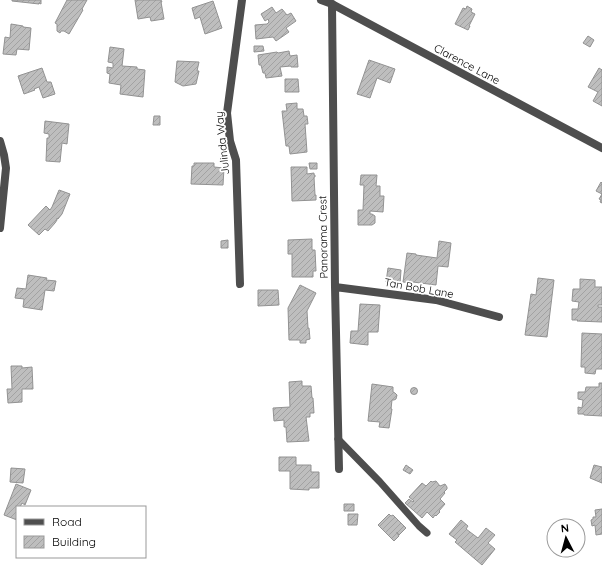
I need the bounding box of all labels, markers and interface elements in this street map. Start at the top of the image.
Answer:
street label: Clarence Lane [432,41,502,87]
street label: Julinda Way [212,111,232,175]
street label: Panorama Crest [315,195,331,279]
street label: Tan Bob Lane [383,275,455,301]
legend [16,506,146,558]
text: Road [52,514,82,529]
north arrow [546,518,586,558]
text: N [560,521,570,535]
text: Building [52,534,96,549]

